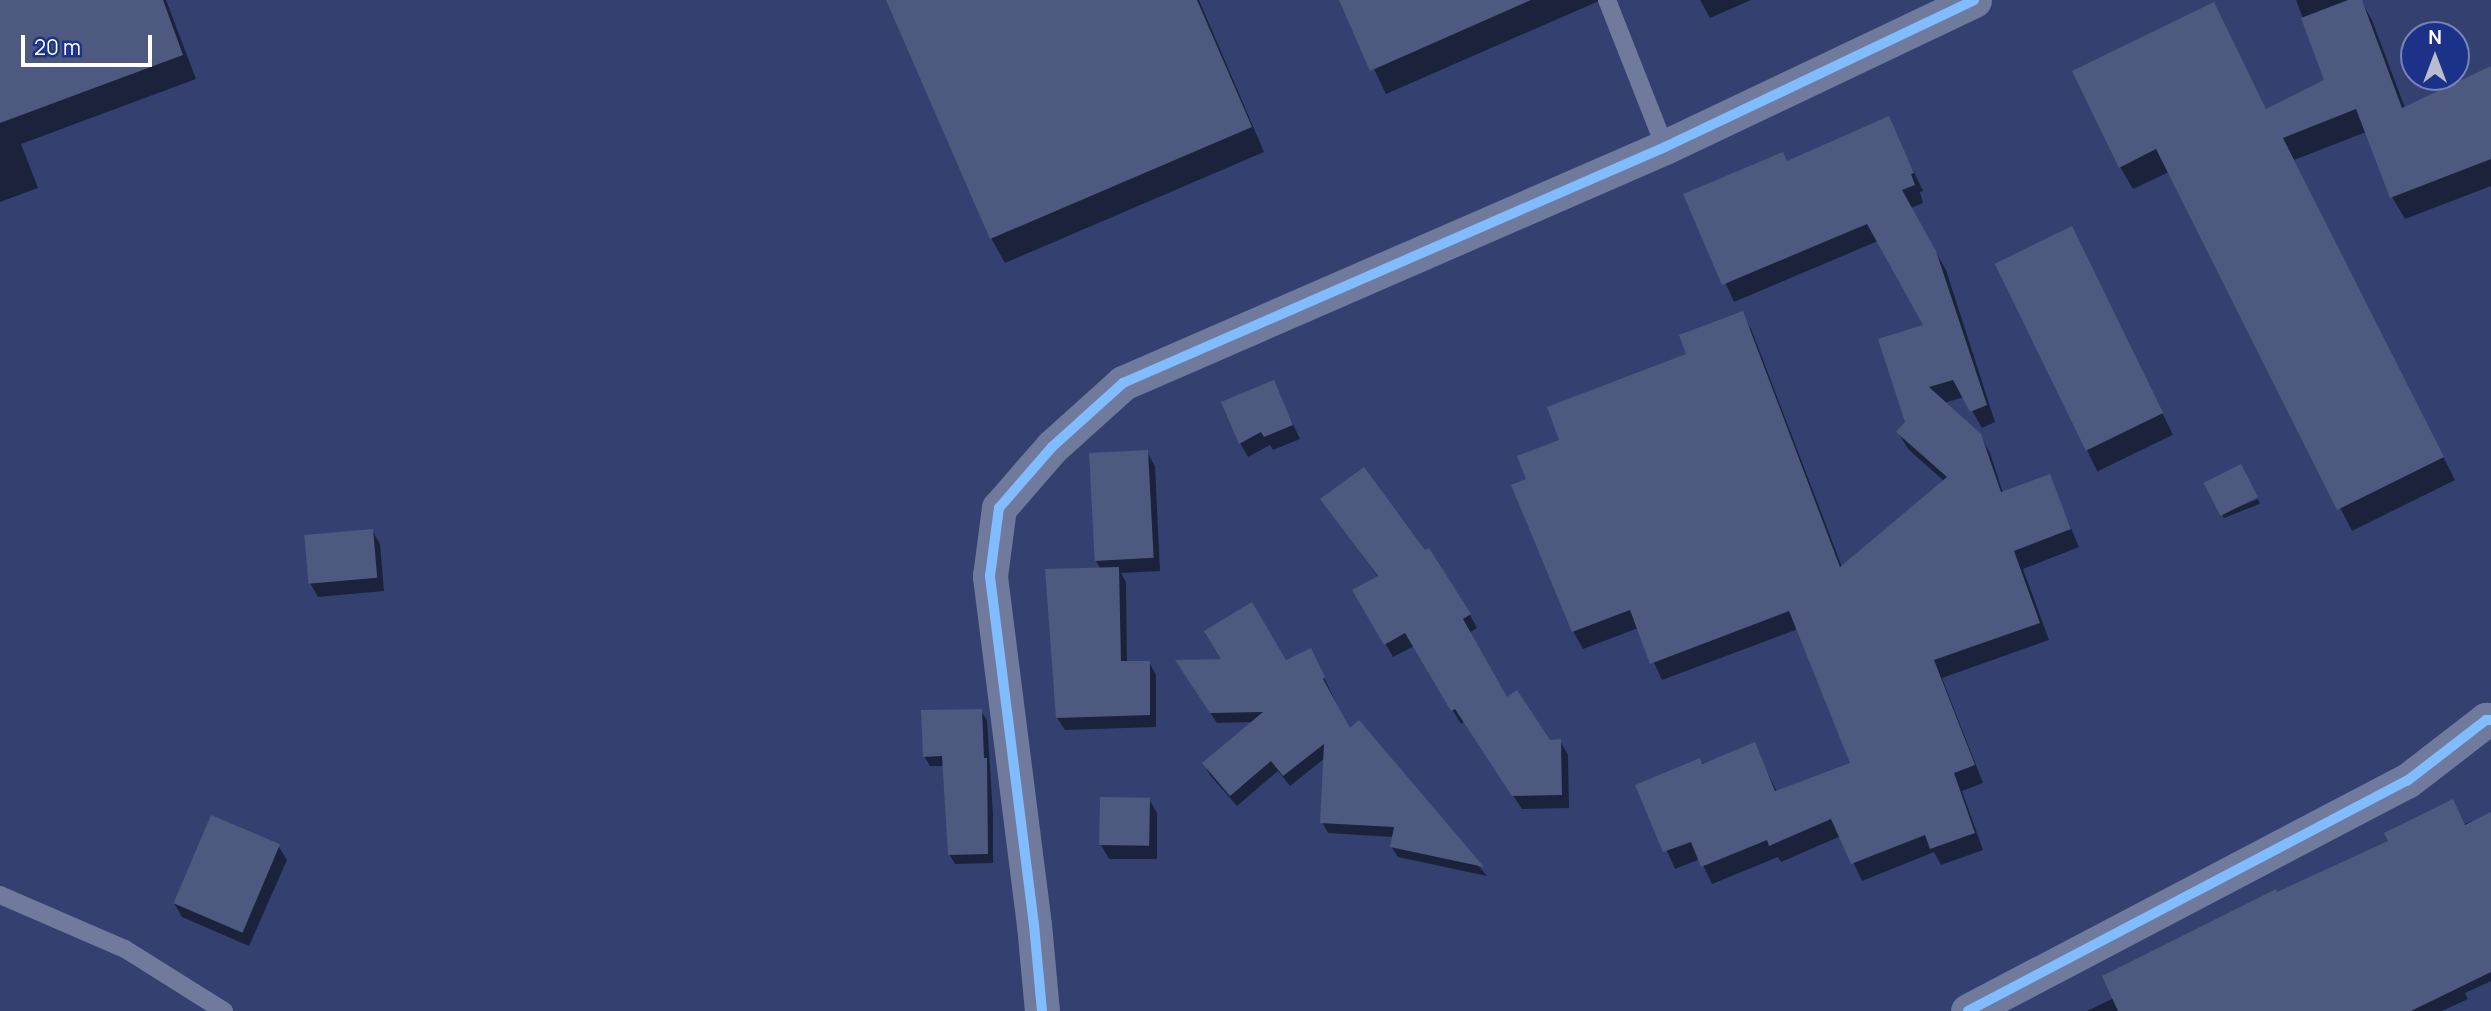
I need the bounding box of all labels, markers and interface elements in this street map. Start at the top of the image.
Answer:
scale bar [24,21,156,65]
north arrow [2400,21,2470,91]
text: N [2428,24,2442,50]
text: 20 m [34,33,81,61]

